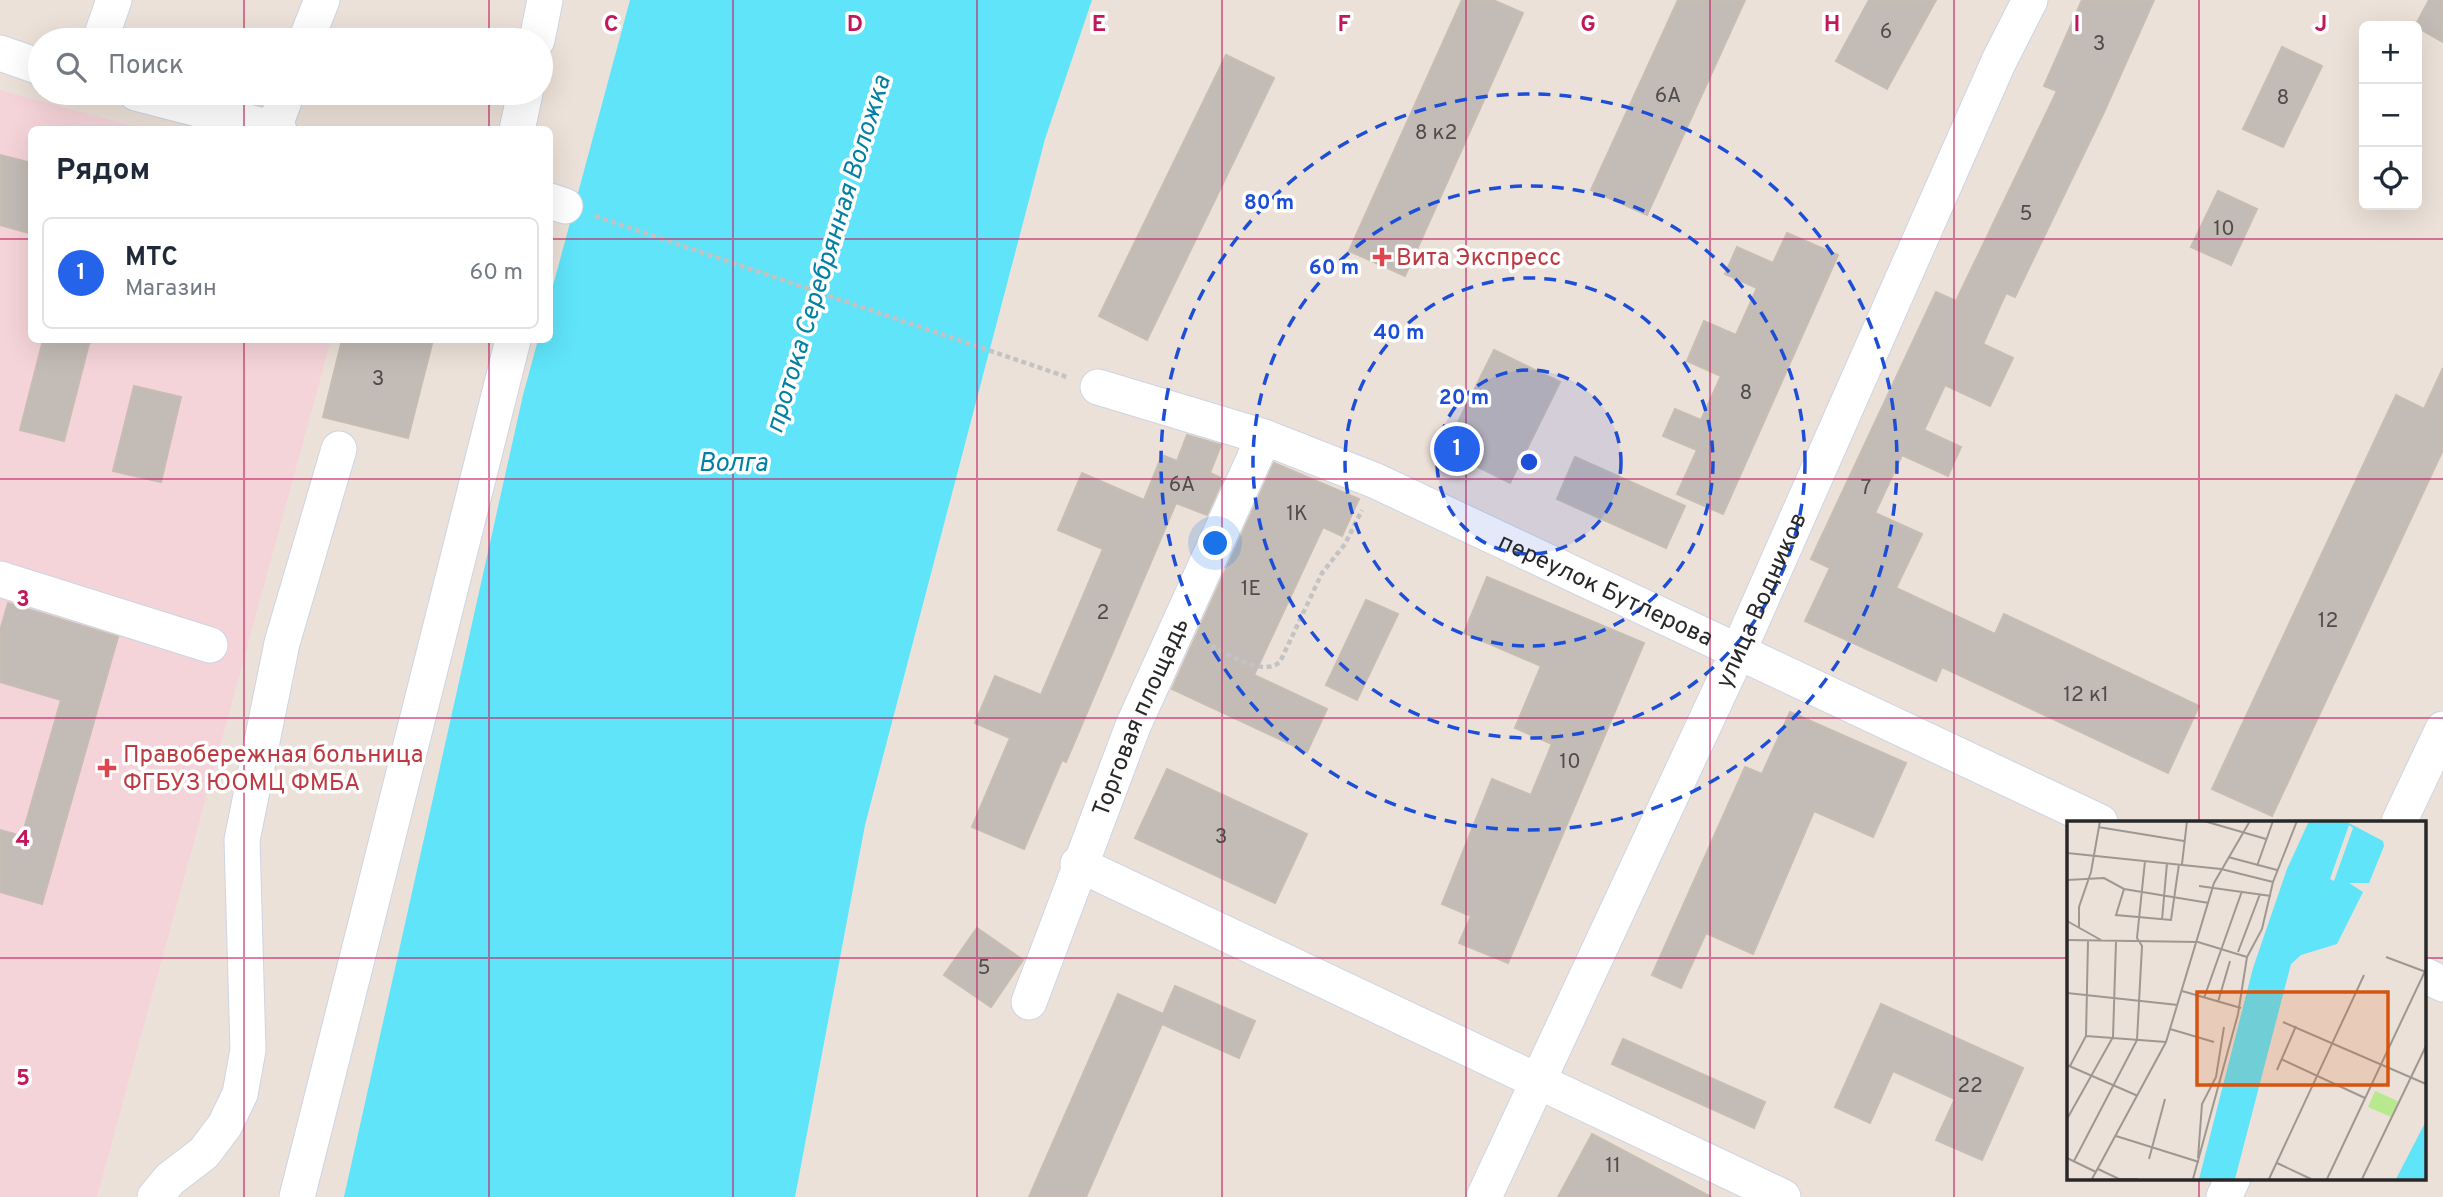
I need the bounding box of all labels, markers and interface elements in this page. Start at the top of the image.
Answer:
text: C [604,11,618,40]
text: D [847,11,863,40]
text: E [1092,11,1106,40]
text: F [1337,11,1351,40]
text: G [1580,11,1596,40]
text: H [1824,11,1840,40]
text: I [2074,11,2080,40]
text: J [2315,11,2327,40]
house number: 6 [1880,19,1892,46]
map controls [2359,21,2422,210]
button: + [2359,21,2422,84]
search box [28,28,553,105]
house number: 3 [2093,31,2105,58]
icon: search [52,48,90,86]
text: Поиск [108,50,184,83]
water label: протока Серебрянная Воложка [759,71,900,438]
house number: 6А [1655,83,1681,110]
button: − [2359,84,2422,147]
house number: 8 [2277,85,2289,112]
house number: 8 к2 [1415,120,1457,147]
button: locate [2359,147,2422,210]
text: Рядом [56,153,150,190]
text: 80 m [1244,190,1294,217]
house number: 5 [2019,201,2033,228]
house number: 10 [2213,216,2235,243]
text: МТС [125,242,178,275]
place label: Вита Экспресс [1396,244,1561,274]
marker: Вита Экспресс [1374,249,1390,265]
text: 60 m [1309,255,1359,282]
text: 1 [76,259,86,288]
text: 60 m [470,259,523,288]
text: Магазин [125,275,217,304]
text: 40 m [1374,320,1424,347]
house number: 3 [372,366,384,393]
house number: 8 [1740,380,1752,407]
text: 20 m [1439,385,1489,412]
pin: 1 [1434,423,1480,475]
water label: Волга [698,448,768,481]
centre of rings [1517,450,1541,474]
house number: 6А [1169,472,1195,499]
house number: 7 [1861,475,1872,502]
house number: 1К [1286,501,1308,528]
street label: улица Водников [1710,508,1815,694]
your location [1198,526,1232,560]
street label: переулок Бутлерова [1493,528,1717,655]
house number: 1Е [1241,576,1261,603]
text: 3 [16,586,30,615]
house number: 2 [1097,600,1109,627]
house number: 12 [2318,608,2338,635]
street label: Торговая площадь [1087,614,1197,821]
house number: 12 к1 [2063,682,2109,709]
place label: Правобережная больница ФГБУЗ ЮОМЦ ФМБА [123,741,423,799]
house number: 10 [1559,749,1581,776]
marker: Правобережная больница ФГБУЗ ЮОМЦ ФМБА [97,758,117,778]
inset map [2067,821,2426,1180]
house number: 3 [1215,824,1227,851]
text: 4 [16,826,30,855]
house number: 5 [977,955,991,982]
text: 5 [16,1065,30,1094]
house number: 22 [1957,1073,1983,1100]
house number: 11 [1605,1153,1621,1180]

